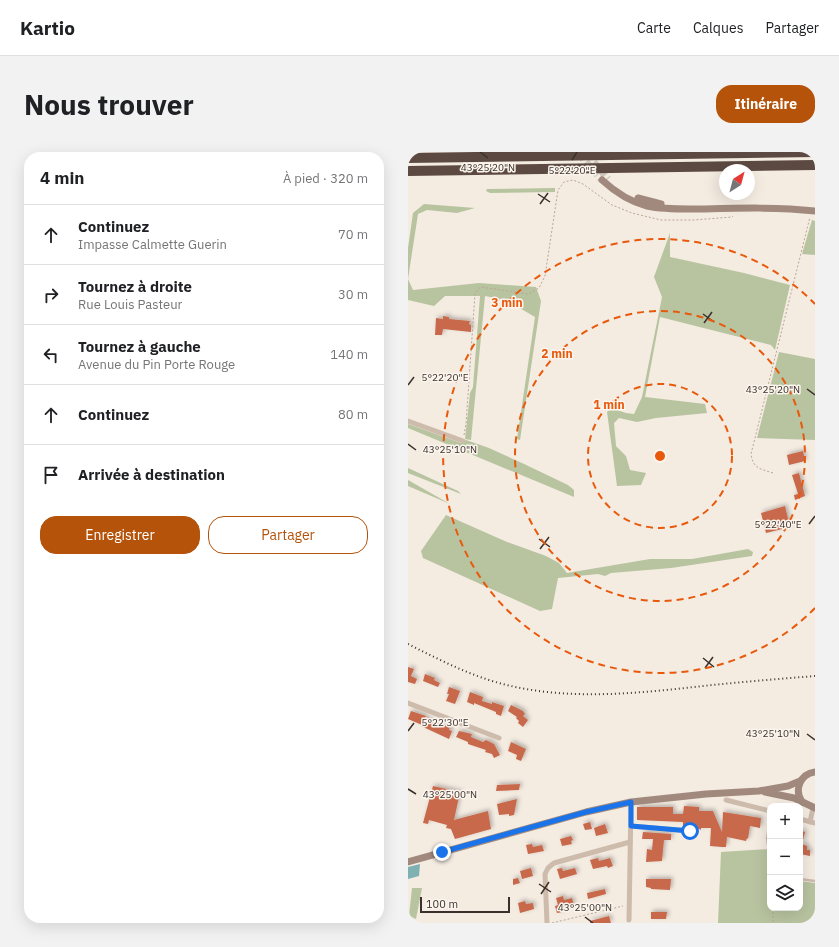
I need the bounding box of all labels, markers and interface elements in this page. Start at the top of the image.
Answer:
text: Kartio [20,16,75,40]
text: Carte [637,19,671,37]
text: Calques [693,19,743,37]
text: Partager [765,19,819,37]
button: Itinéraire [716,85,815,123]
text: Nous trouver [24,86,194,123]
text: 43°25'20"N [461,161,515,174]
text: 5°22'20"E [548,164,596,177]
north arrow [719,164,755,200]
text: 4 min [40,167,84,189]
text: À pied · 320 m [283,170,368,187]
text: Continuez [78,217,149,236]
icon: ahead [40,224,62,246]
text: 70 m [338,226,368,243]
text: Impasse Calmette Guerin [78,236,227,253]
text: Tournez à droite [78,277,192,296]
icon: right [40,284,62,306]
text: 30 m [338,286,368,303]
text: 3 min [491,295,523,310]
text: Rue Louis Pasteur [78,296,182,313]
text: Tournez à gauche [78,337,201,356]
icon: left [40,344,62,366]
text: 140 m [330,346,368,363]
text: 2 min [541,346,573,361]
text: Avenue du Pin Porte Rouge [78,356,235,373]
text: 5°22'20"E [421,371,469,384]
text: 43°25'20"N [746,383,800,396]
text: 1 min [593,397,625,412]
icon: ahead [40,404,62,426]
text: Continuez [78,405,149,424]
text: 80 m [338,406,368,423]
text: 43°25'10"N [423,443,477,456]
centre of rings [653,449,667,463]
icon: arrive [40,464,62,486]
text: Arrivée à destination [78,465,225,484]
button: Enregistrer [40,516,200,554]
button: Partager [208,516,368,554]
text: 5°22'40"E [754,518,802,531]
text: 5°22'30"E [421,716,469,729]
text: 43°25'10"N [746,727,800,740]
text: 43°25'00"N [423,788,477,801]
map controls [767,803,803,911]
button: + [767,803,803,839]
route start [681,822,699,840]
button: − [767,839,803,875]
route end [433,843,451,861]
button: layers [767,875,803,911]
scale bar [420,895,510,914]
text: 100 m [426,897,458,911]
text: 43°25'00"N [558,901,612,914]

